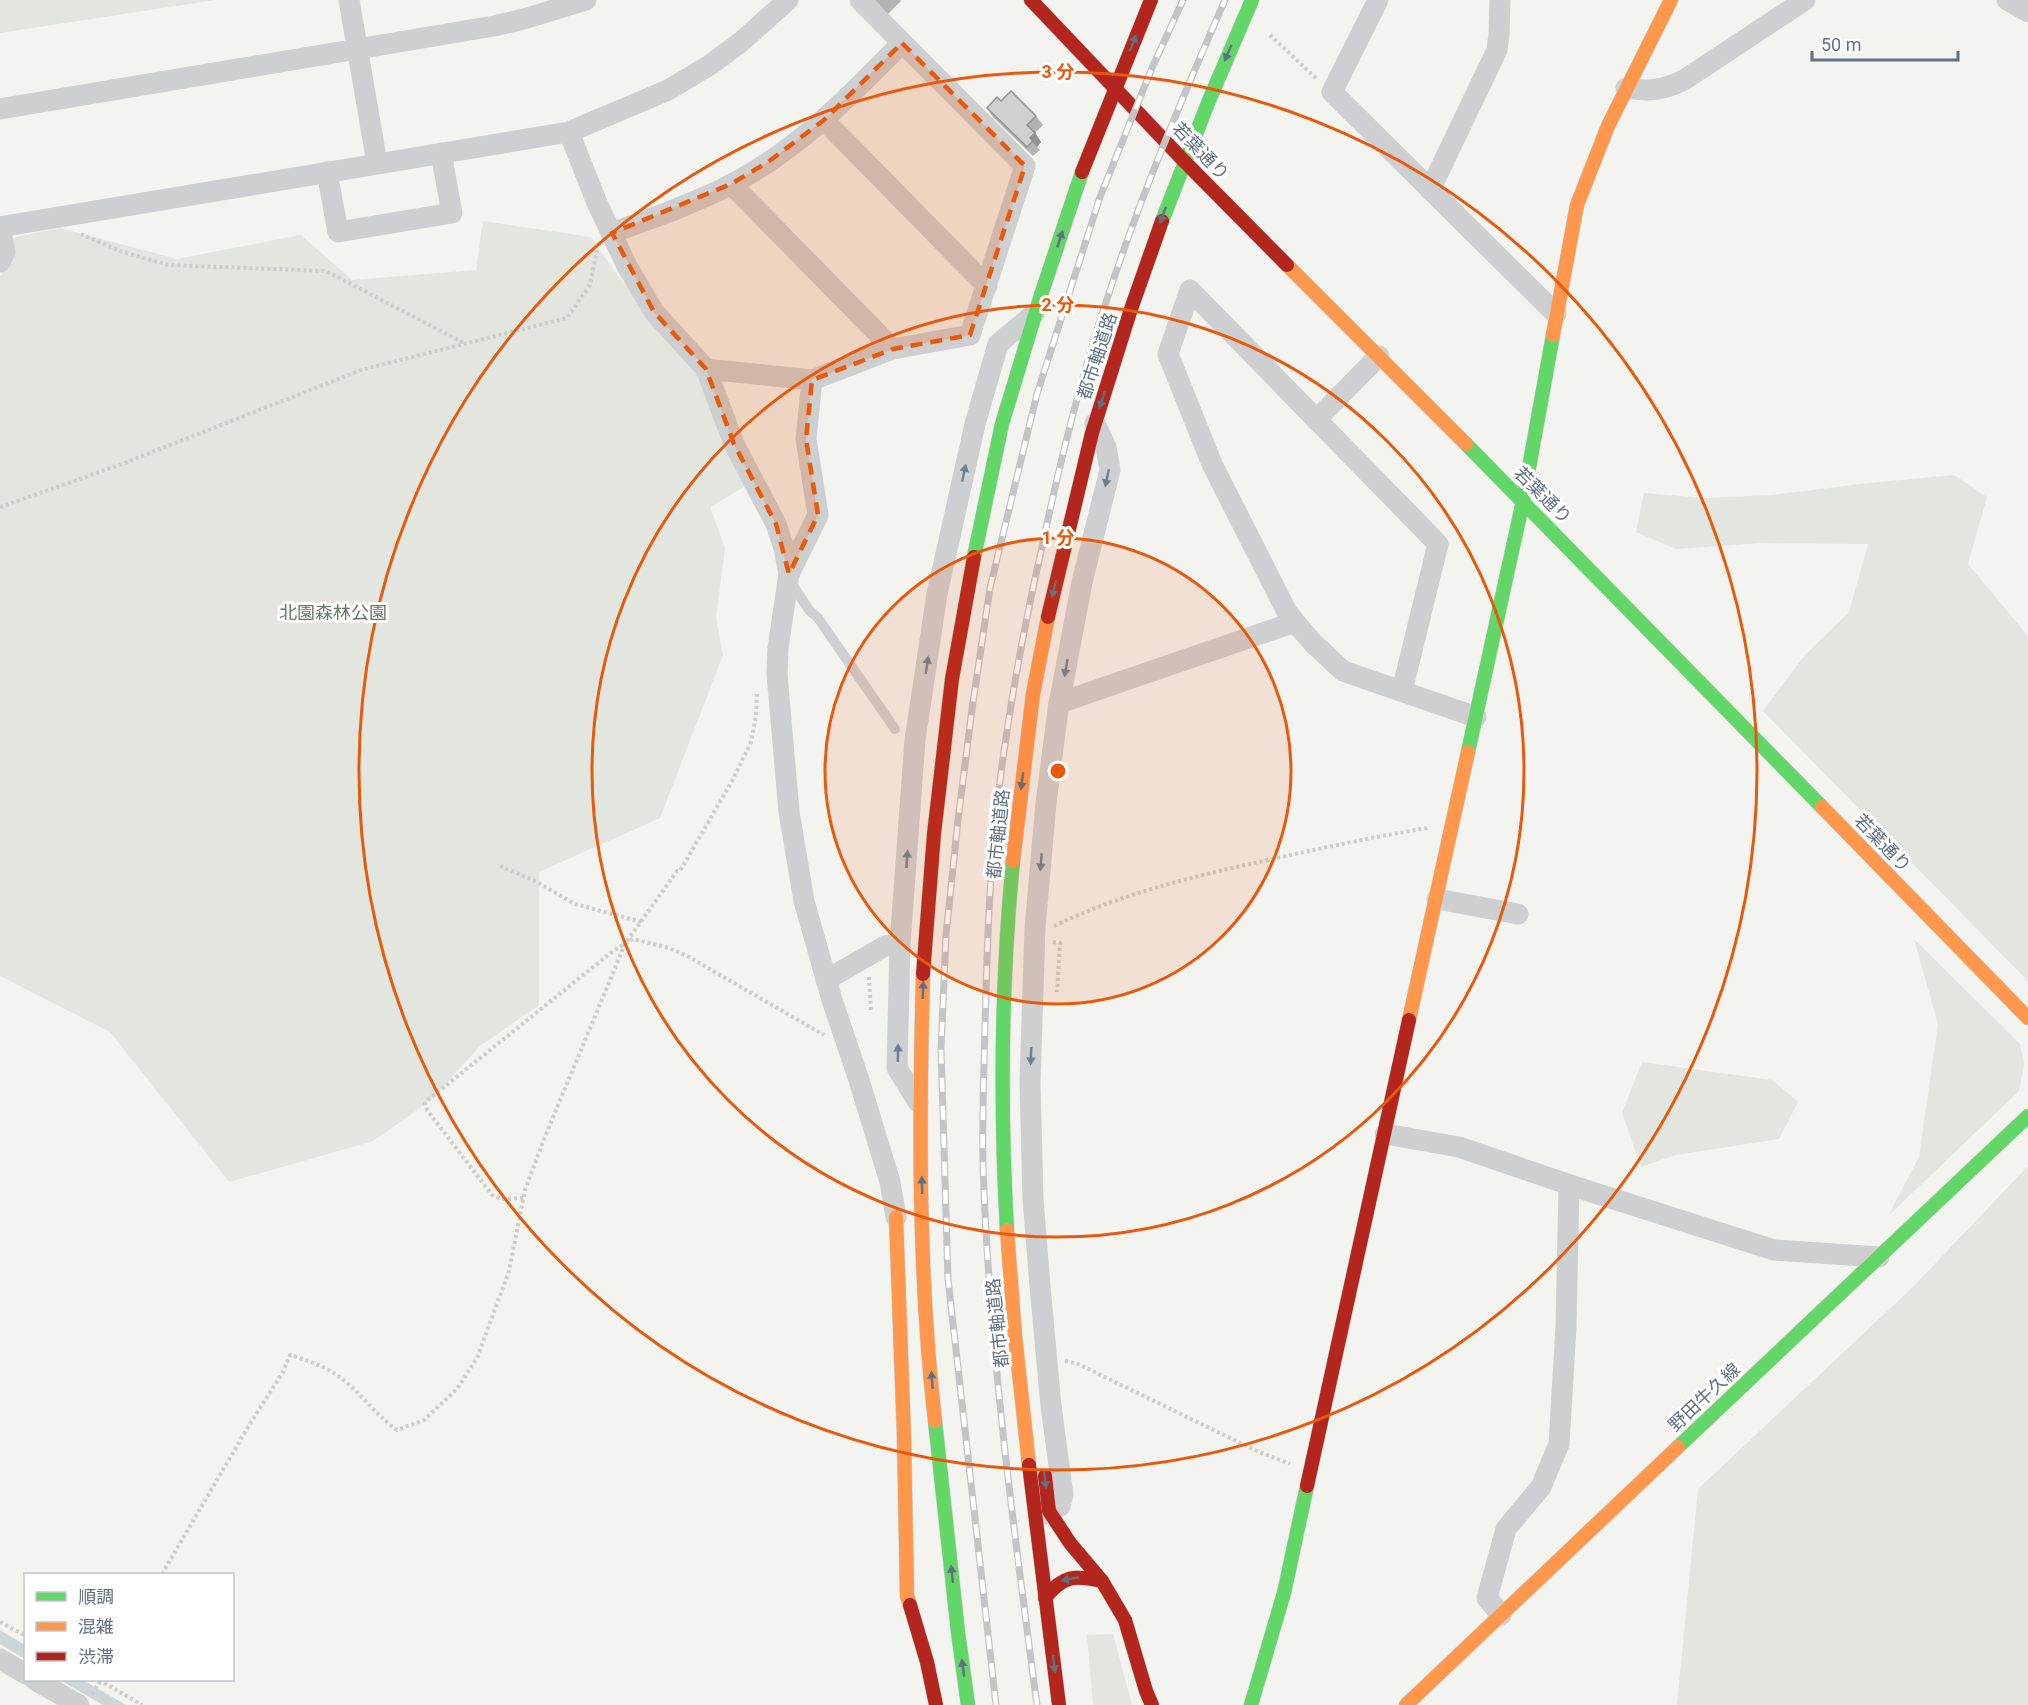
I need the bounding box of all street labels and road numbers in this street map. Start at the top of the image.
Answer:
street label: 若葉通り [1168,118,1234,184]
street label: 都市軸道路 [1073,310,1121,402]
street label: 若葉通り [1510,462,1576,528]
street label: 都市軸道路 [983,788,1013,880]
street label: 若葉通り [1850,810,1916,876]
street label: 都市軸道路 [982,1277,1012,1369]
street label: 野田牛久線 [1664,1359,1744,1435]

